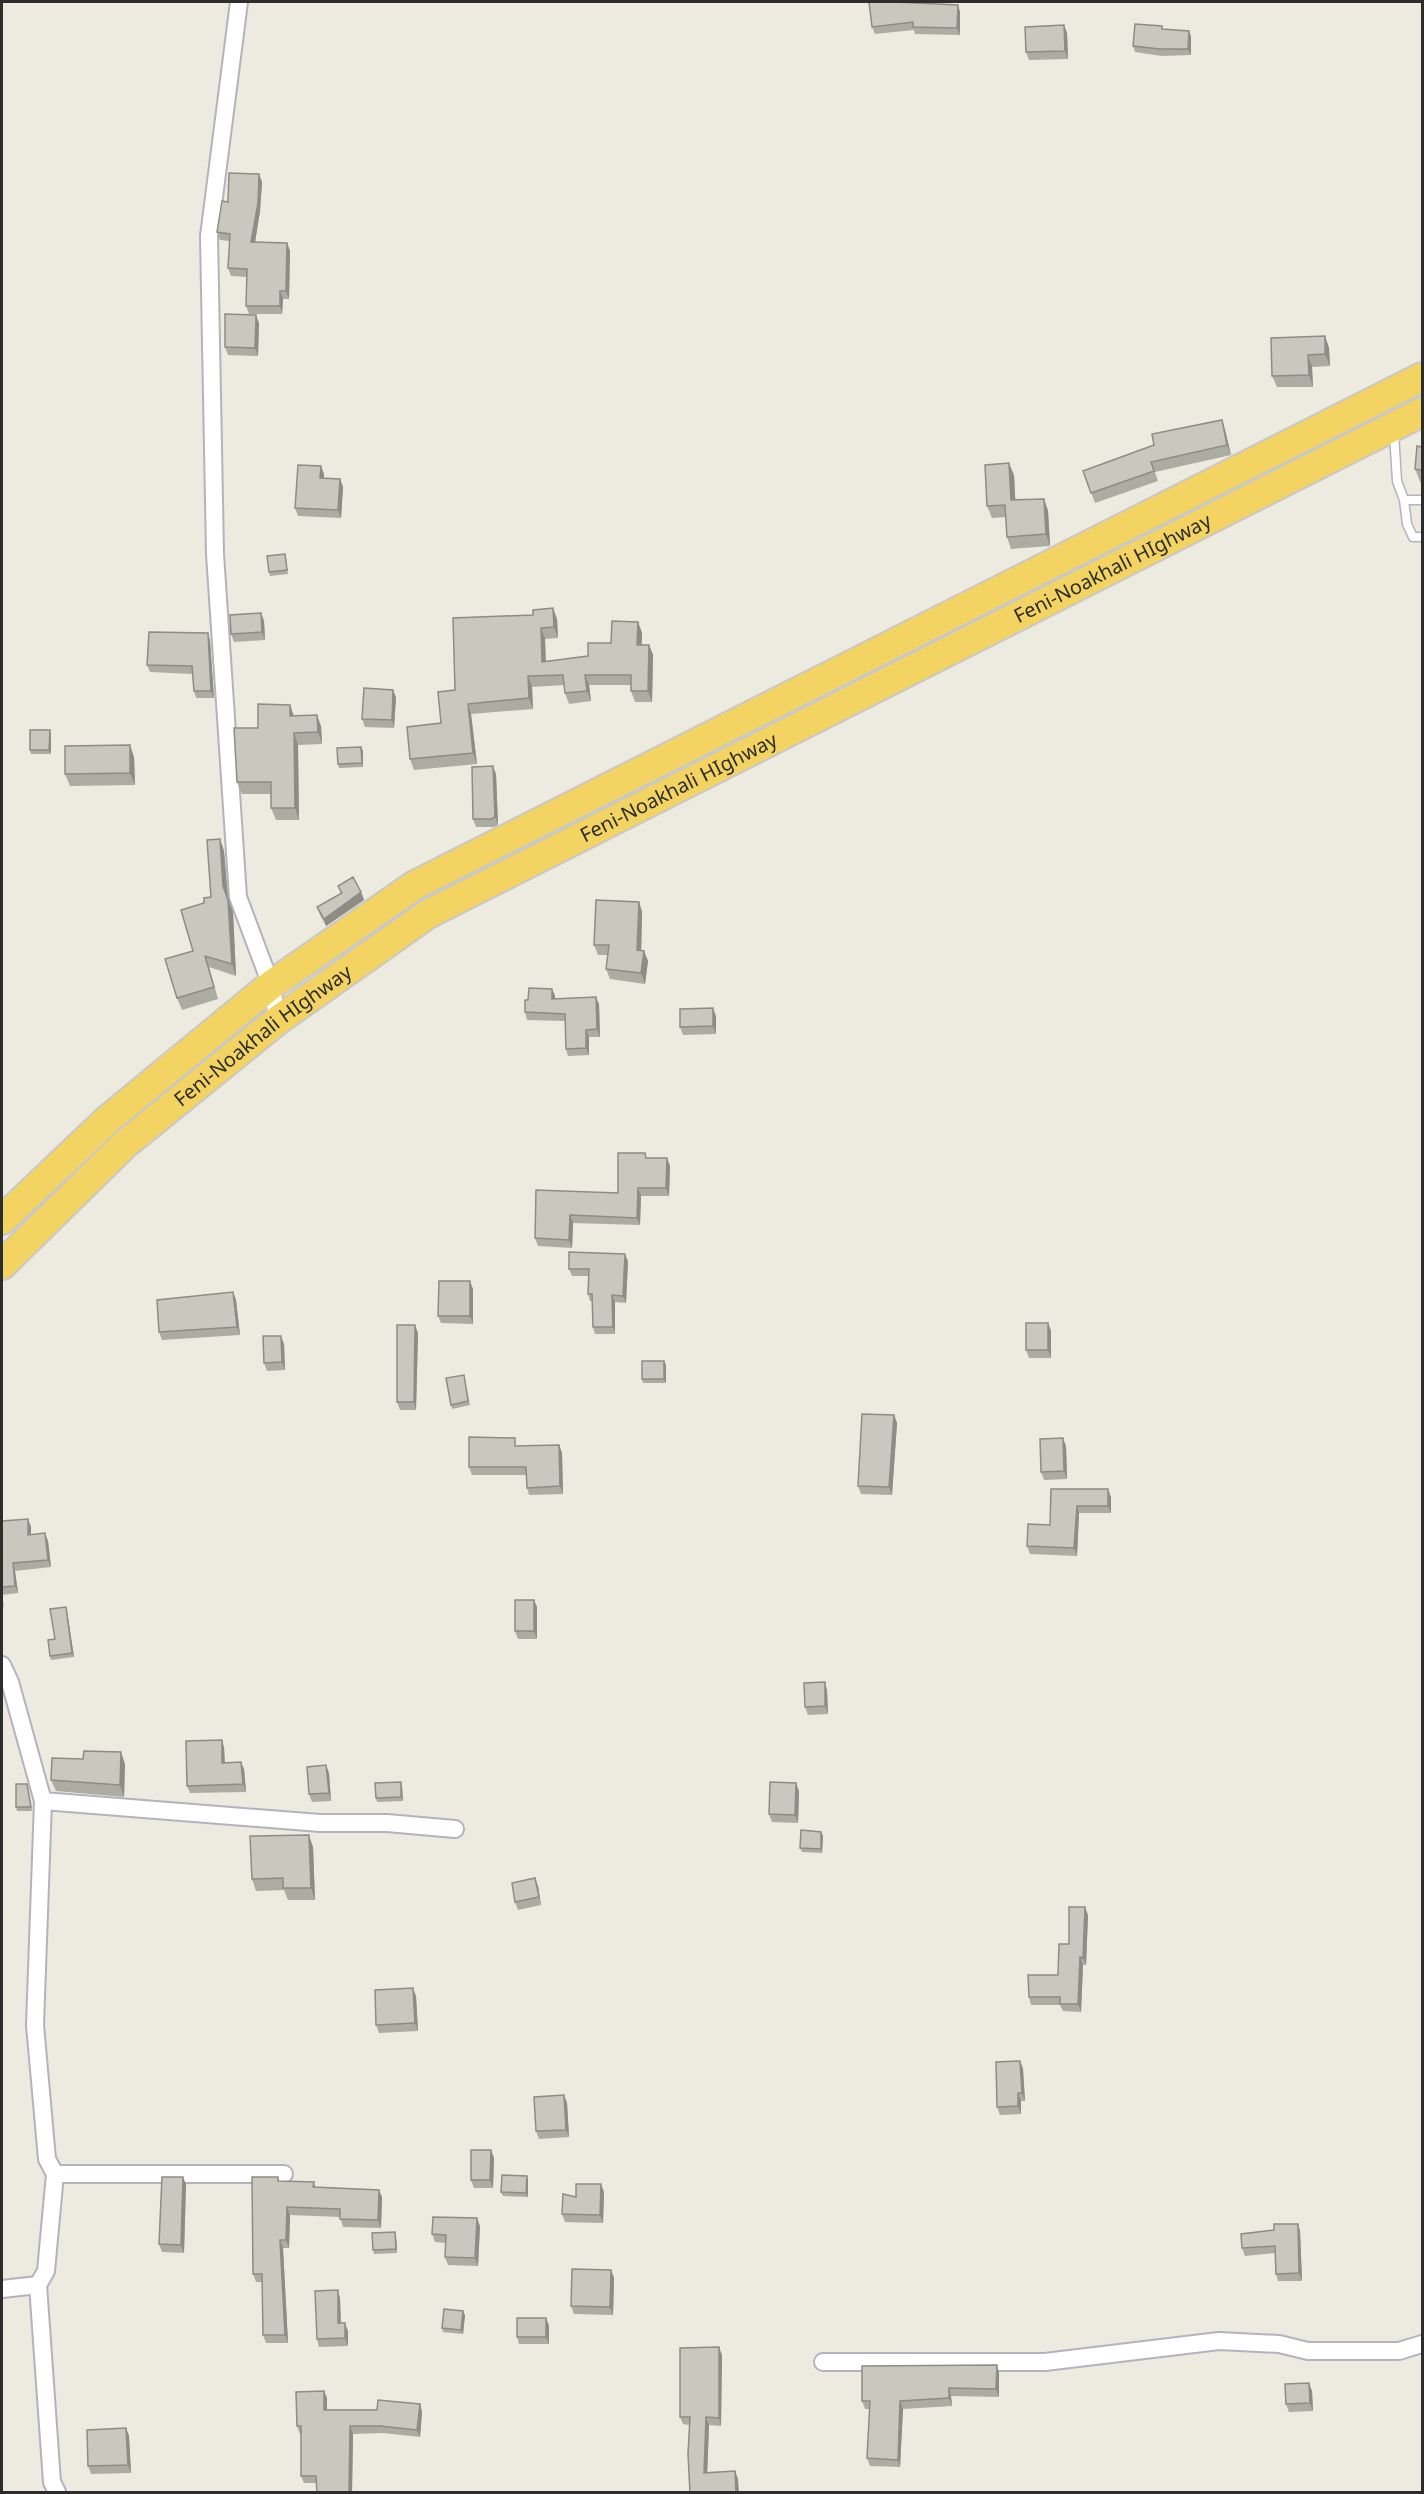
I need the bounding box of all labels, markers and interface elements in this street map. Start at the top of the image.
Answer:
street label: Feni-Noakhali HIghway [1009,506,1216,629]
street label: Feni-Noakhali HIghway [575,726,782,848]
street label: Feni-Noakhali HIghway [168,958,357,1112]

